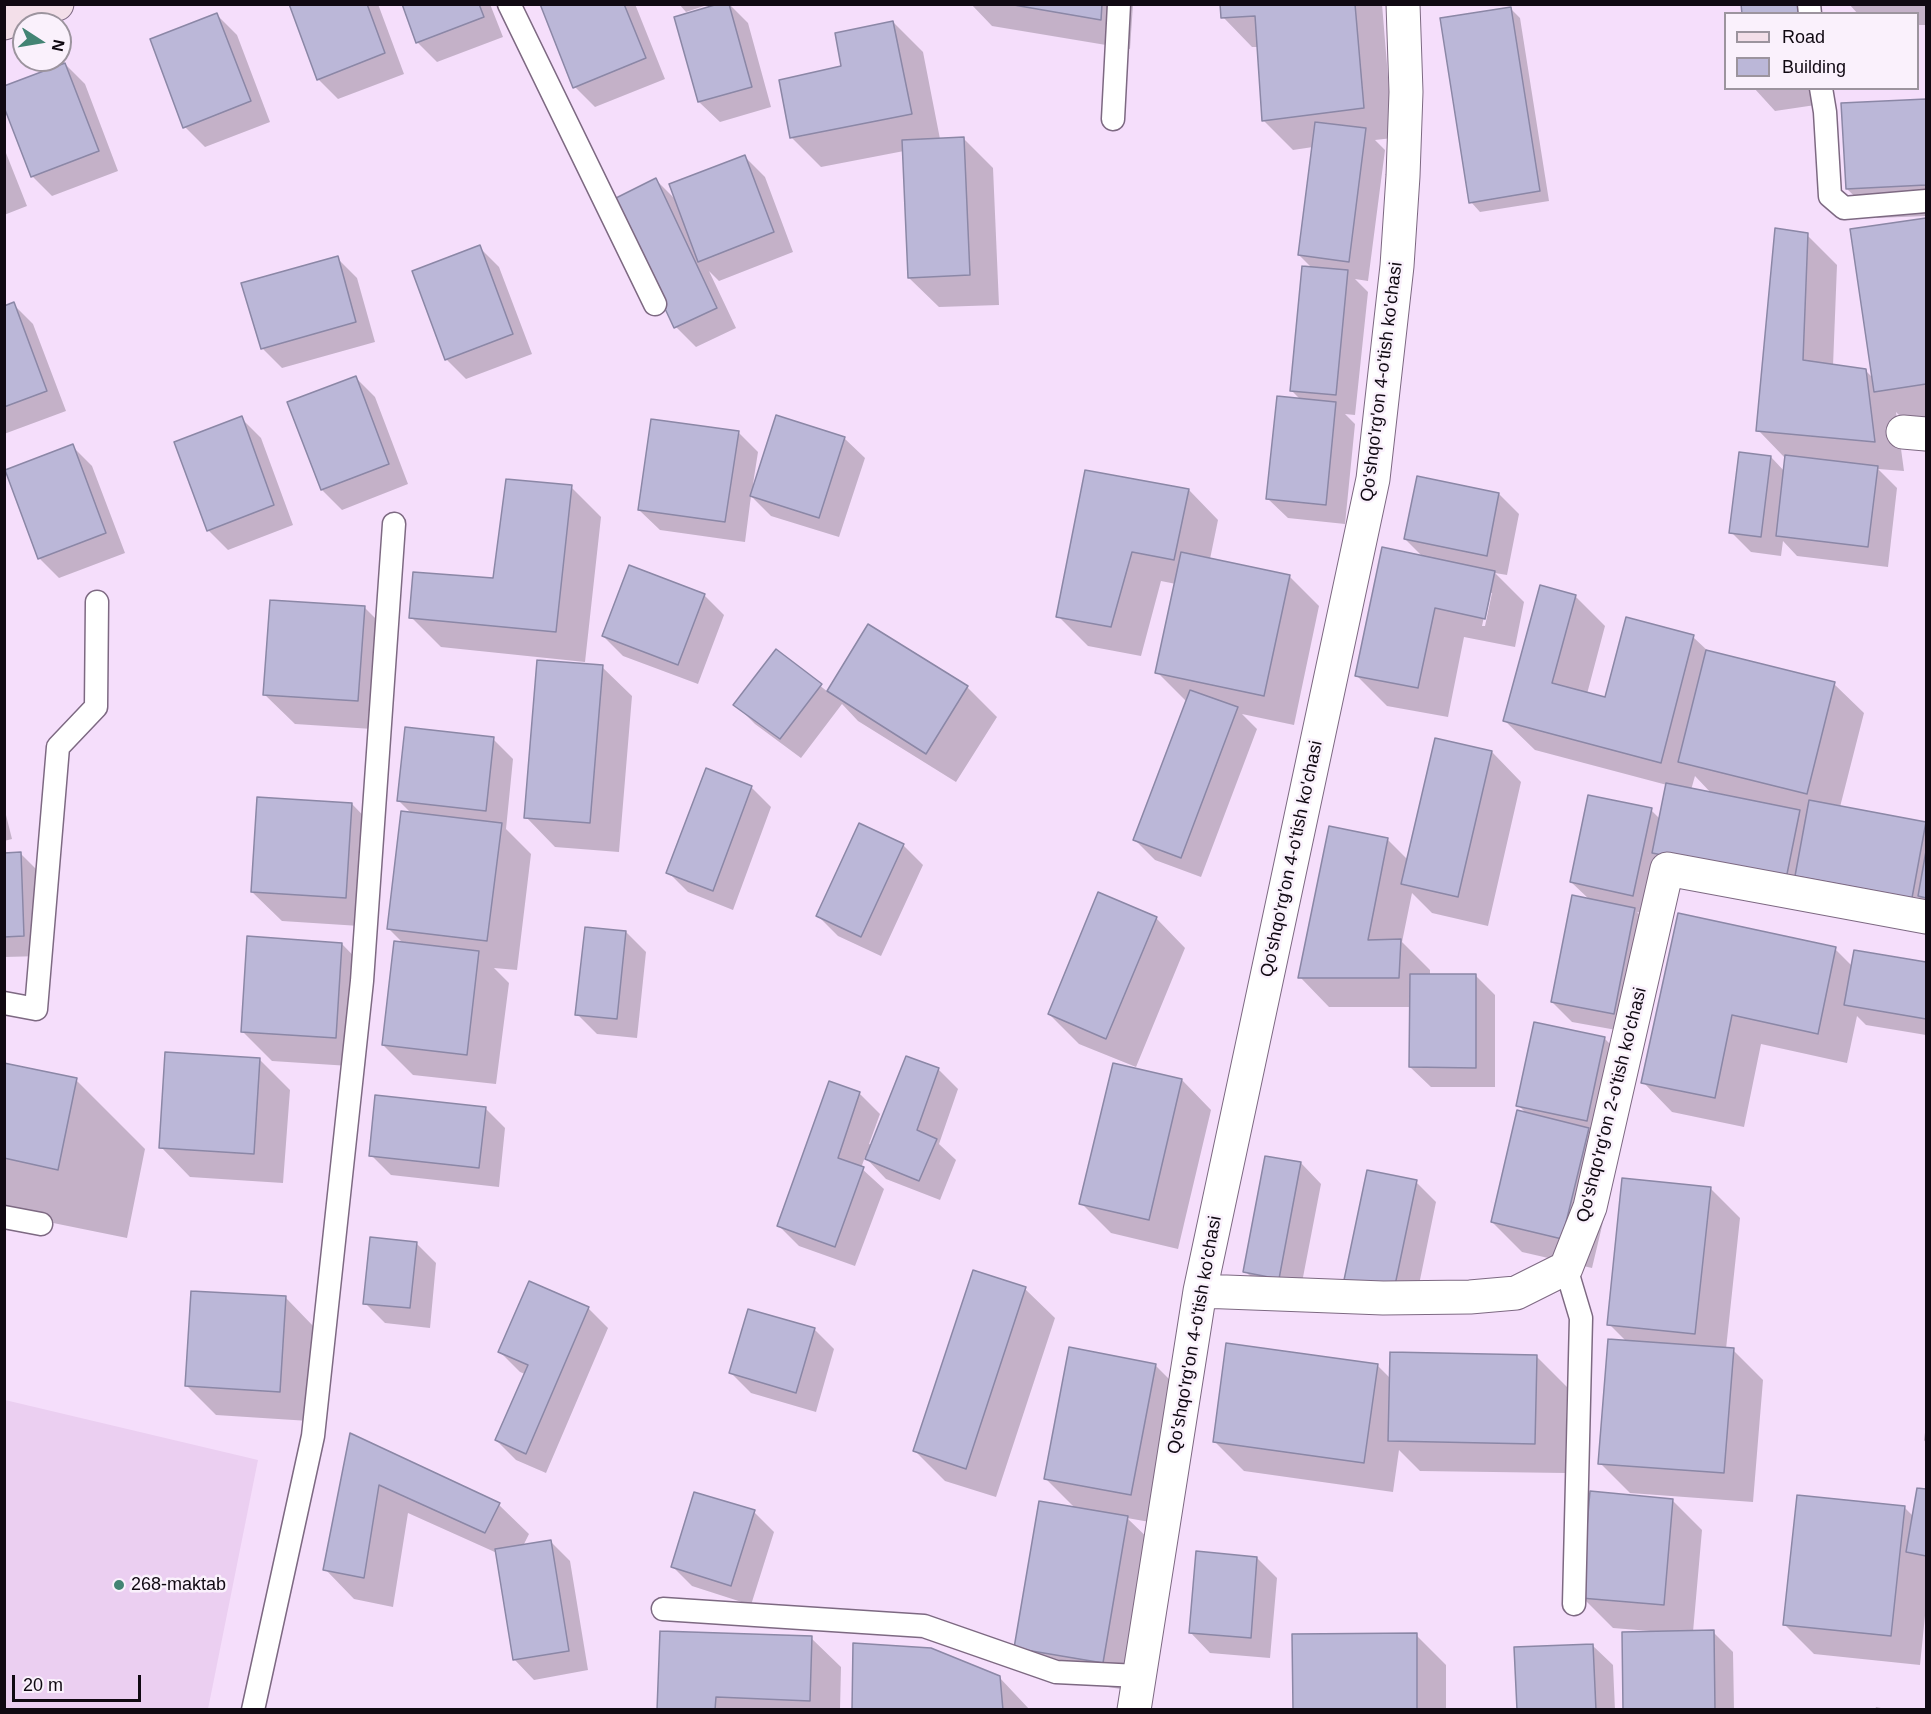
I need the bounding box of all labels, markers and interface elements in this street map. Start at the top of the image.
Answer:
north arrow [12,12,72,72]
legend [1724,12,1919,90]
text: Road [1782,27,1825,47]
text: N [49,38,68,53]
text: Building [1782,57,1846,77]
street label: Qo'shqo'rg'on 4-o'tish ko'chasi [1357,261,1407,503]
street label: Qo'shqo'rg'on 4-o'tish ko'chasi [1256,739,1328,979]
street label: Qo'shqo'rg'on 2-o'tish ko'chasi [1572,985,1652,1225]
street label: Qo'shqo'rg'on 4-o'tish ko'chasi [1163,1214,1227,1456]
place label: 268-maktab [131,1574,226,1596]
marker: 268-maktab [112,1578,126,1592]
scale bar [15,1663,144,1701]
text: 20 m [23,1675,63,1695]

